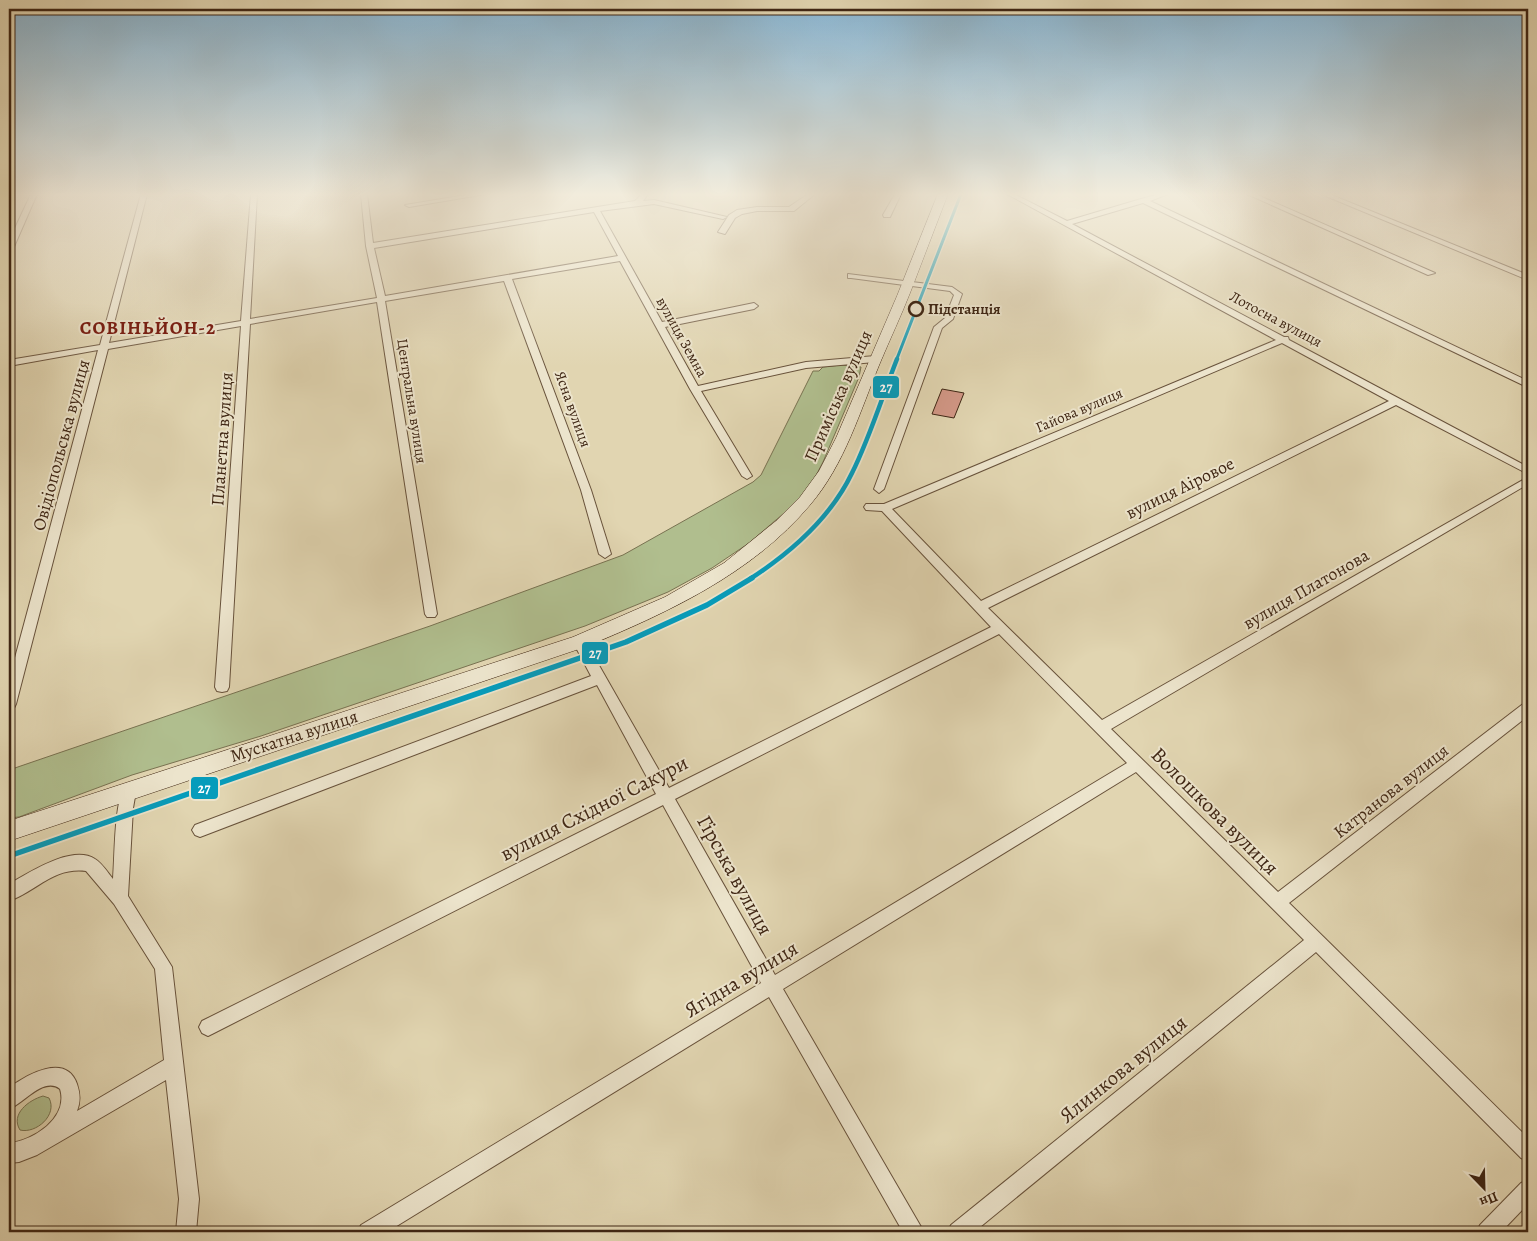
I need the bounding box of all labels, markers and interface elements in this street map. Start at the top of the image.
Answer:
street label: Лотосна вулиця [1226,286,1326,352]
street label: вулиця Земна [652,293,712,381]
place label: Підстанція [928,299,1001,319]
marker: Підстанція [908,301,924,317]
district label: СОВІНЬЙОН-2 [80,315,216,341]
street label: Приміська вулиця [798,327,878,465]
street label: Центральна вулиця [392,337,432,465]
street label: Овідіопольська вулиця [27,357,95,533]
street label: Ясна вулиця [550,368,596,450]
street label: Планетна вулиця [205,371,239,507]
line badge: 27 [872,375,900,399]
text: 27 [880,378,892,397]
street label: Гайова вулиця [1032,383,1126,437]
street label: вулиця Аіровое [1122,451,1238,525]
street label: вулиця Платонова [1238,543,1374,635]
line badge: 27 [581,641,609,665]
text: 27 [589,644,601,663]
street label: Мускатна вулиця [227,704,361,768]
street label: Катранова вулиця [1328,738,1454,844]
street label: Волошкова вулиця [1145,741,1285,881]
street label: вулиця Східної Сакури [495,748,693,868]
line badge: 27 [190,776,219,800]
text: 27 [198,779,210,798]
street label: Гірська вулиця [690,810,780,940]
street label: Ягідна вулиця [679,934,803,1024]
street label: Ялинкова вулиця [1053,1009,1193,1129]
north arrow [1460,1164,1510,1214]
text: Пн [1477,1187,1501,1212]

